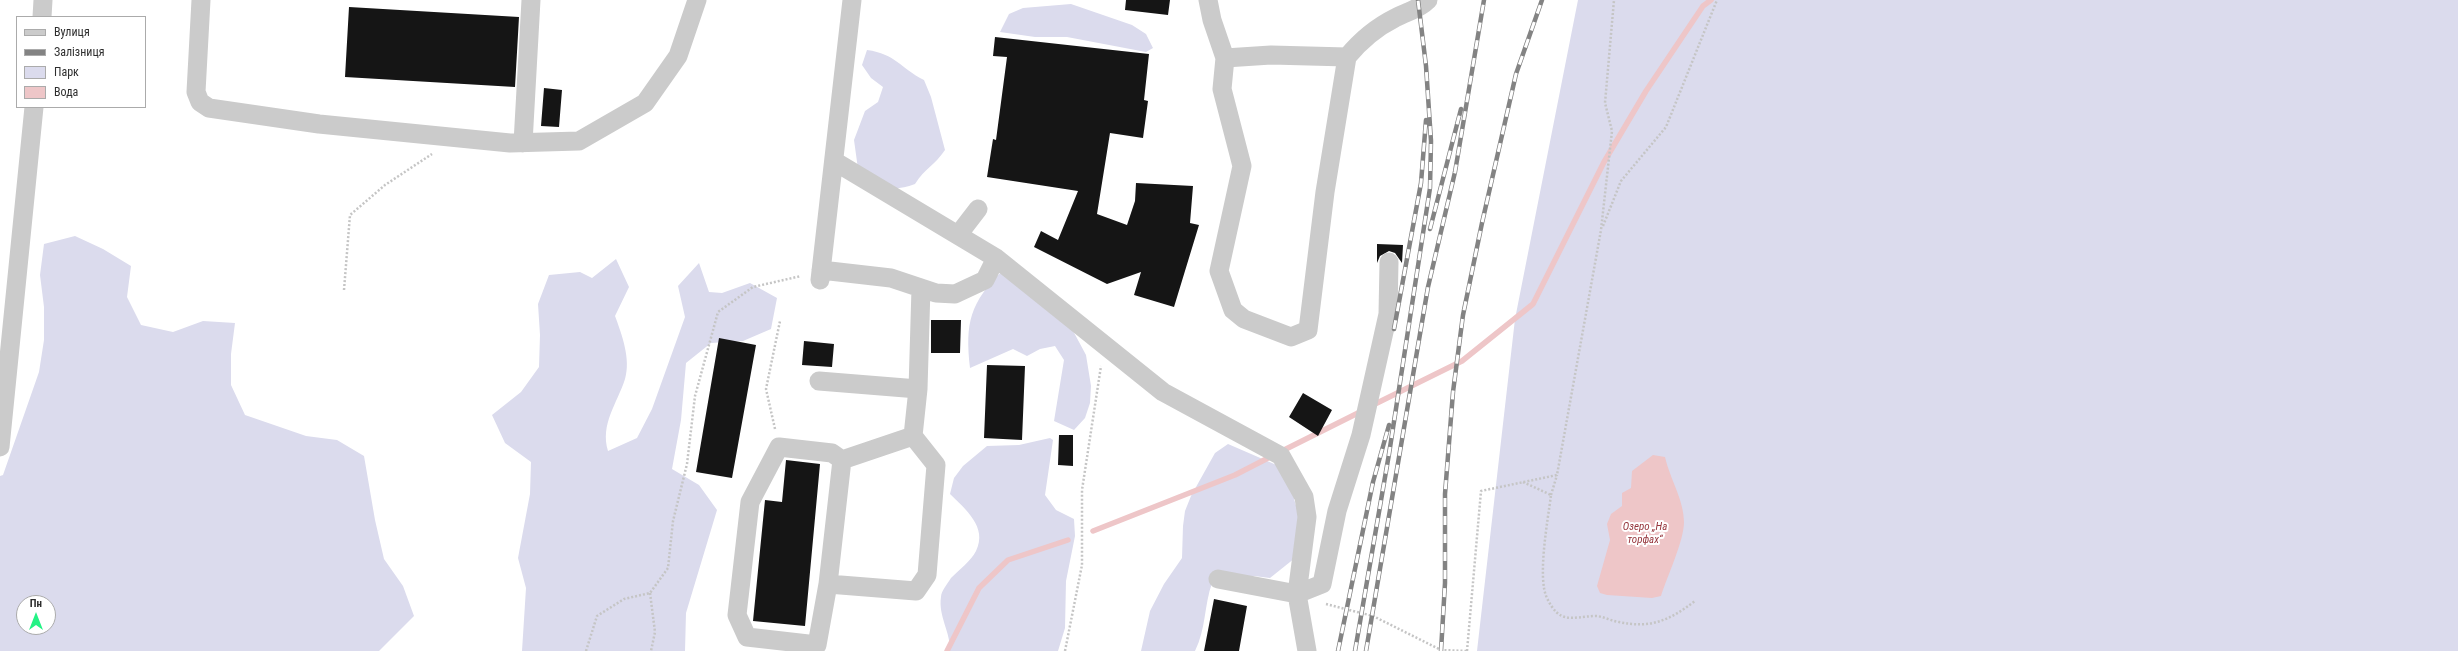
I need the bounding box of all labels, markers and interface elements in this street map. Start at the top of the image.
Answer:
legend [16,16,146,108]
text: Вулиця [54,25,90,39]
text: Залізниця [54,45,105,59]
text: Парк [54,65,79,79]
text: Вода [54,85,78,99]
water label: Озеро „На торфах“ [1623,520,1667,546]
north arrow [16,595,56,635]
text: Пн [30,597,42,610]

